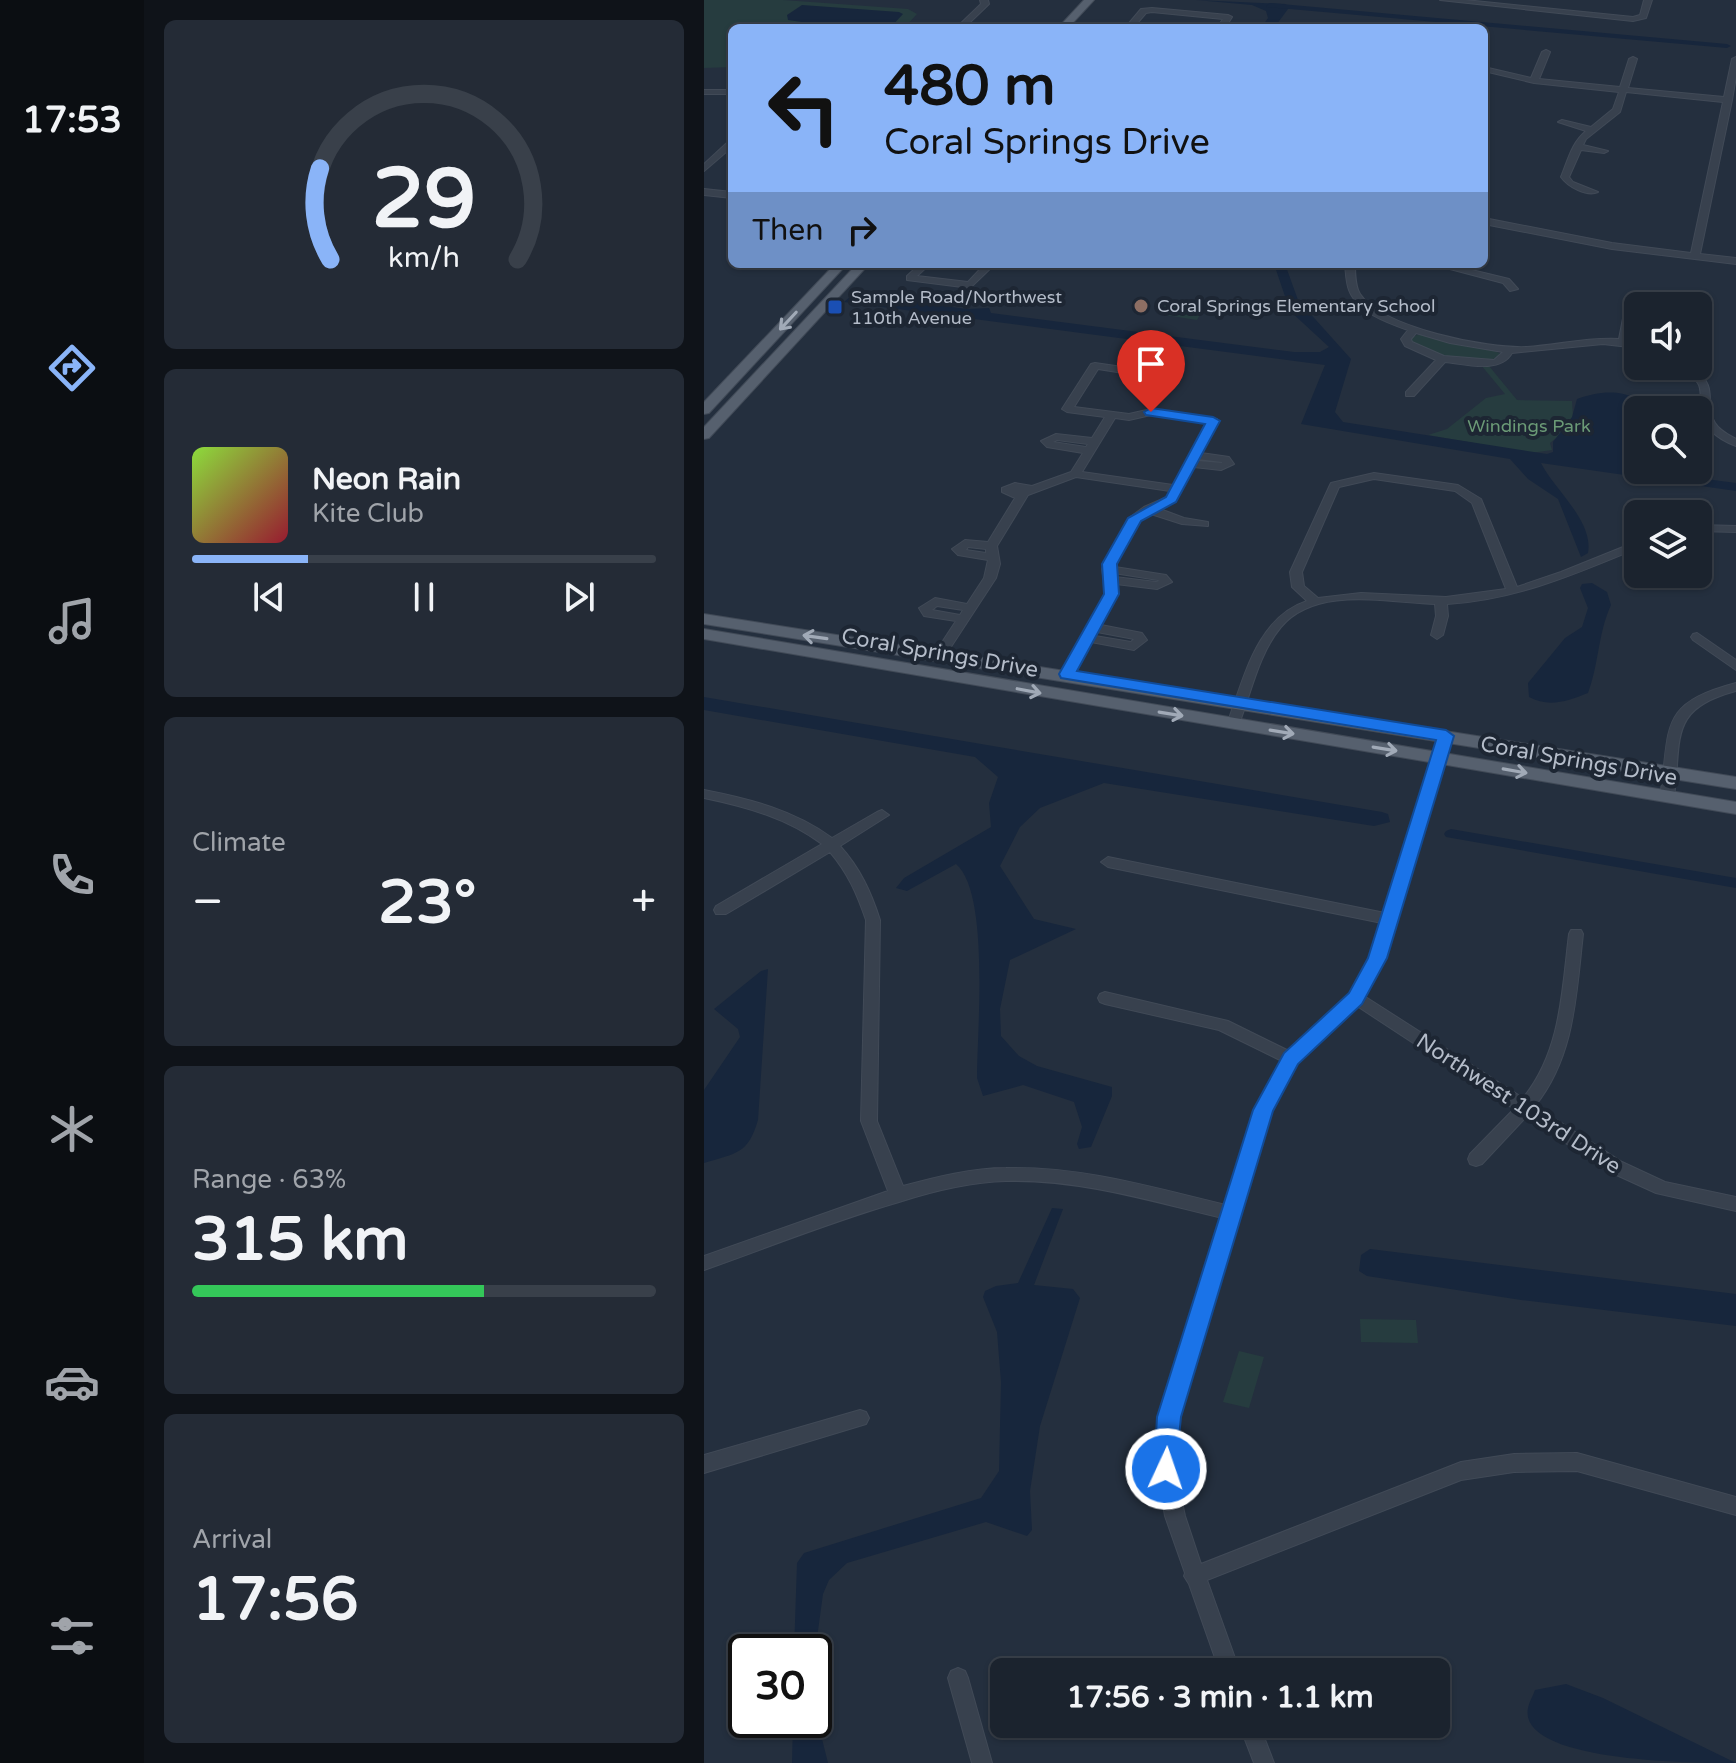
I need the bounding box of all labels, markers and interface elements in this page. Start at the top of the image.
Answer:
text: 480 m [884,53,1055,120]
icon: left [752,56,856,160]
text: 17:53 [22,99,122,142]
text: Coral Springs Drive [884,121,1210,164]
text: 29 [372,150,476,250]
icon: right [840,208,884,252]
text: Then [752,212,824,249]
text: km/h [388,241,460,275]
place label: Sample Road/Northwest 110th Avenue [851,286,1062,329]
map controls [1624,292,1712,588]
button: sound [1624,292,1712,380]
place label: Coral Springs Elementary School [1157,295,1436,317]
marker: Coral Springs Elementary School [1132,297,1150,315]
marker: Sample Road/Northwest 110th Avenue [826,298,844,316]
one-way arrow [779,311,798,331]
pin [1117,330,1185,412]
icon: directions [44,340,100,396]
icon: arrive [1129,342,1173,386]
button: search [1624,396,1712,484]
park label: Windings Park [1467,415,1591,437]
text: Neon Rain [312,461,461,498]
text: Kite Club [312,498,424,529]
button: layers [1624,500,1712,588]
icon: previous [247,575,291,619]
icon: pause [402,575,446,619]
icon: next [557,575,601,619]
icon: music [44,593,100,649]
street label: Coral Springs Drive [839,623,1040,683]
one-way arrow [803,629,828,644]
one-way arrow [1016,684,1041,699]
one-way arrow [1158,708,1183,723]
one-way arrow [1269,725,1294,740]
street label: Coral Springs Drive [1478,731,1679,791]
one-way arrow [1372,742,1397,757]
one-way arrow [1502,765,1527,780]
text: Climate [192,827,286,858]
icon: phone [44,847,100,903]
text: 23° [378,867,476,939]
text: − [192,876,223,929]
text: + [631,876,656,929]
street label: Northwest 103rd Drive [1411,1028,1626,1180]
icon: climate [44,1101,100,1157]
text: Range · 63% [192,1164,346,1195]
text: 315 km [192,1204,408,1276]
icon: car [44,1354,100,1410]
position arrow [1124,1427,1208,1511]
text: Arrival [192,1524,272,1555]
text: 17:56 [192,1564,358,1636]
icon: filters [44,1608,100,1664]
speed limit sign: 30 [728,1634,832,1738]
text: 17:56 · 3 min · 1.1 km [1066,1679,1374,1716]

